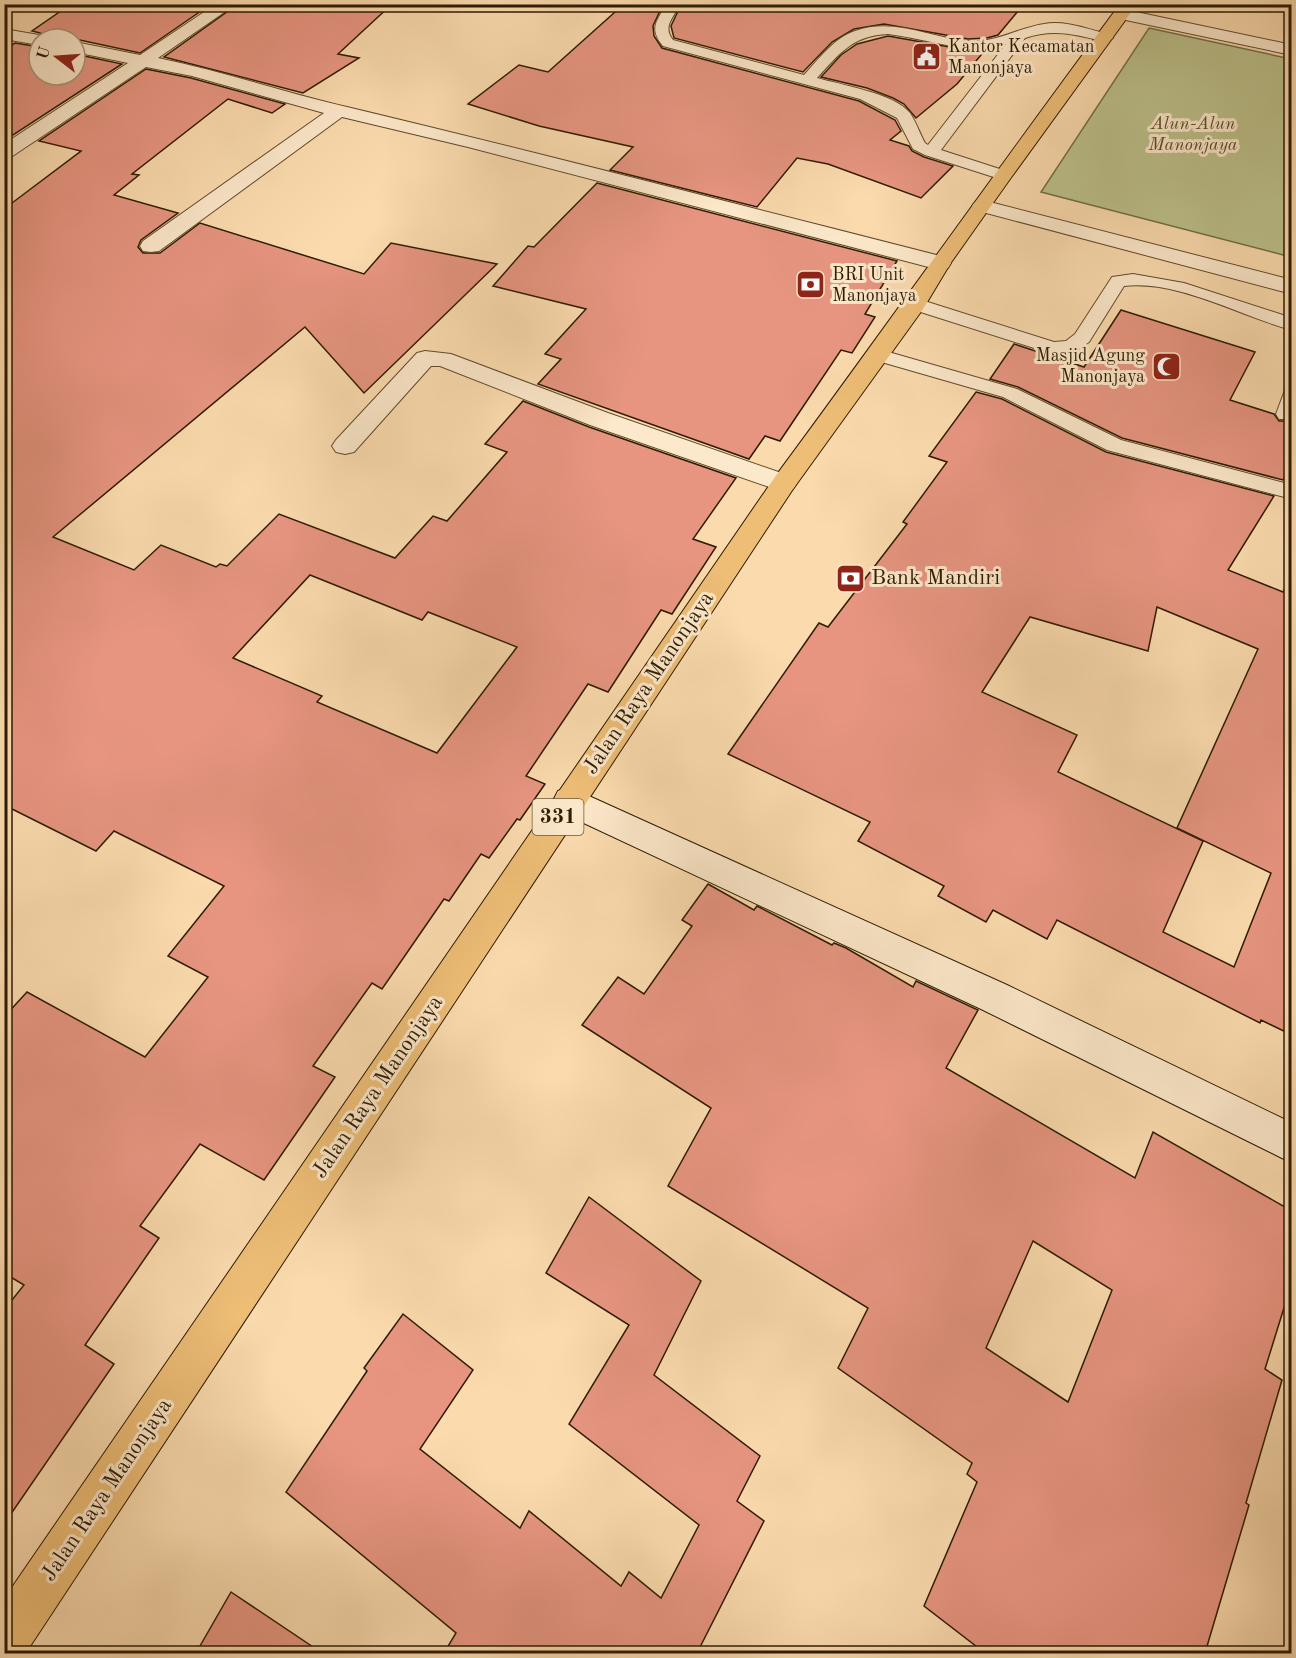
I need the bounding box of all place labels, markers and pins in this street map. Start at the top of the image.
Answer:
place label: Kantor Kecamatan Manonjaya [948,38,1095,77]
public building icon: Kantor Kecamatan Manonjaya [911,41,943,73]
place label: BRI Unit Manonjaya [832,266,917,305]
bank icon: BRI Unit Manonjaya [795,269,827,301]
place label: Masjid Agung Manonjaya [1036,347,1145,386]
mosque icon: Masjid Agung Manonjaya [1150,350,1182,382]
bank icon: Bank Mandiri [834,562,866,594]
place label: Bank Mandiri [871,567,1000,589]

